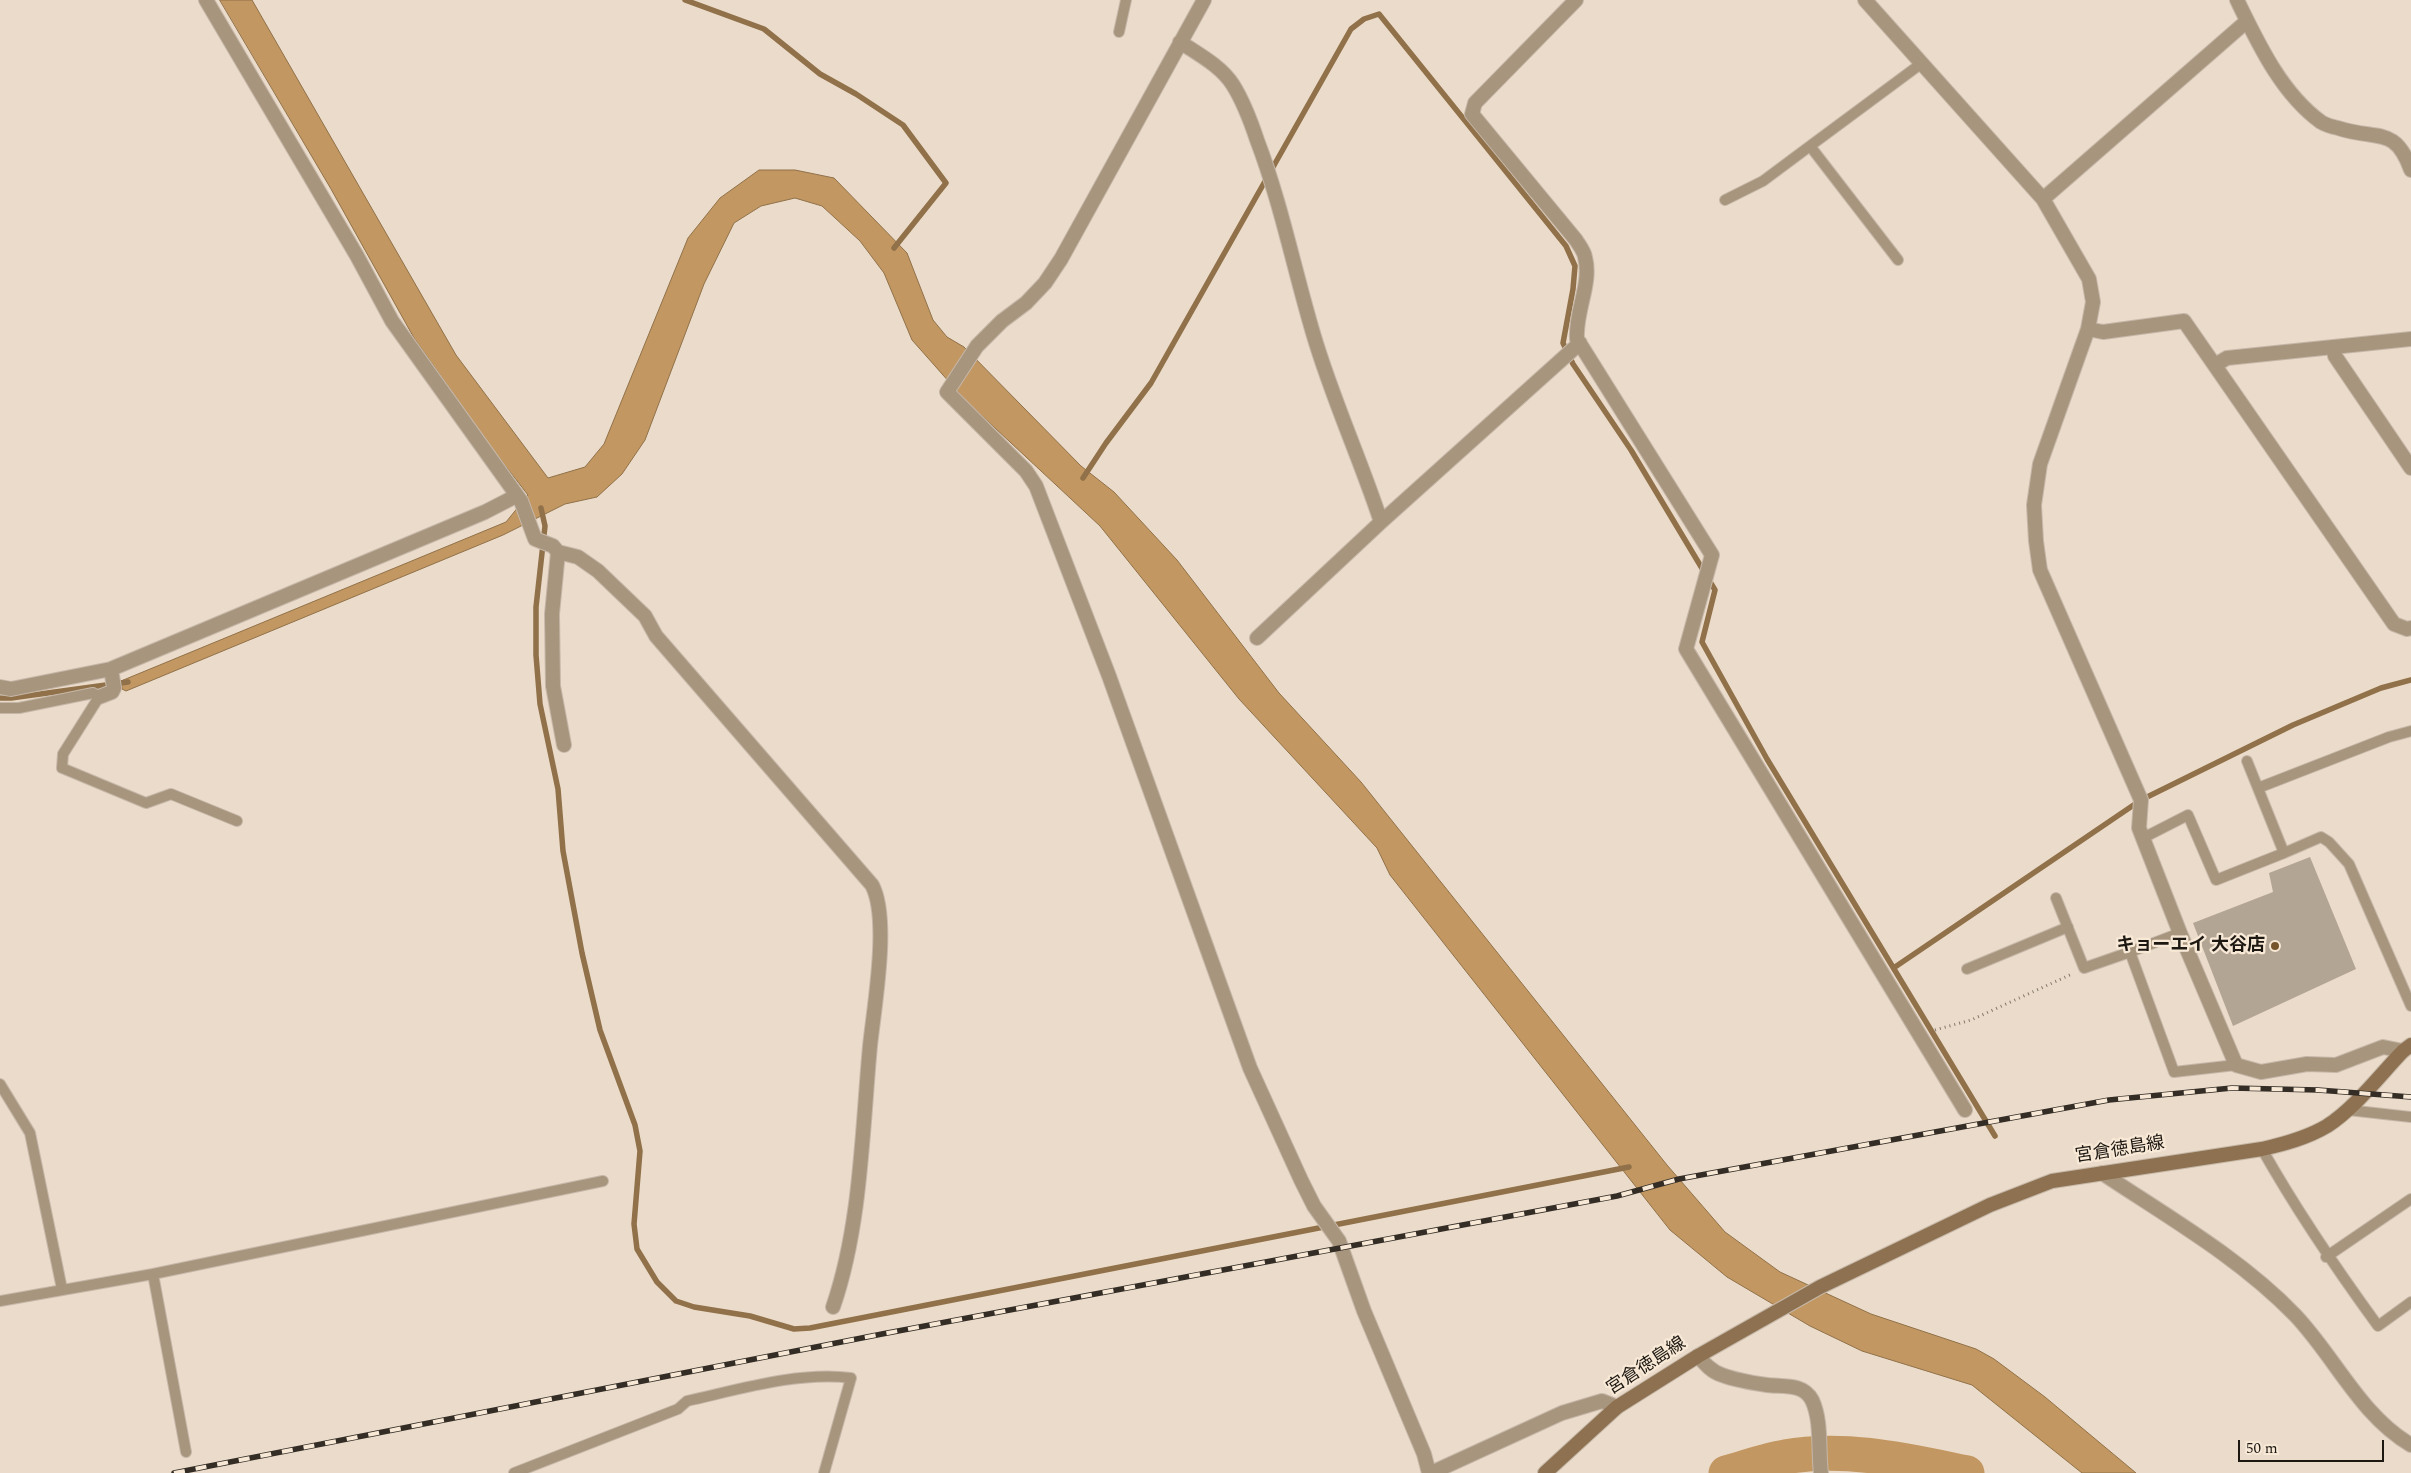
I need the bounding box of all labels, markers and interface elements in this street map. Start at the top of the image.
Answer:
place label: キョーエイ 大谷店 [2117,935,2265,957]
marker: キョーエイ 大谷店 [2269,940,2281,952]
street label: 宮倉徳島線 [2074,1133,2166,1169]
street label: 宮倉徳島線 [1603,1333,1691,1401]
scale bar [2241,1430,2387,1462]
text: 50 m [2246,1437,2278,1460]

